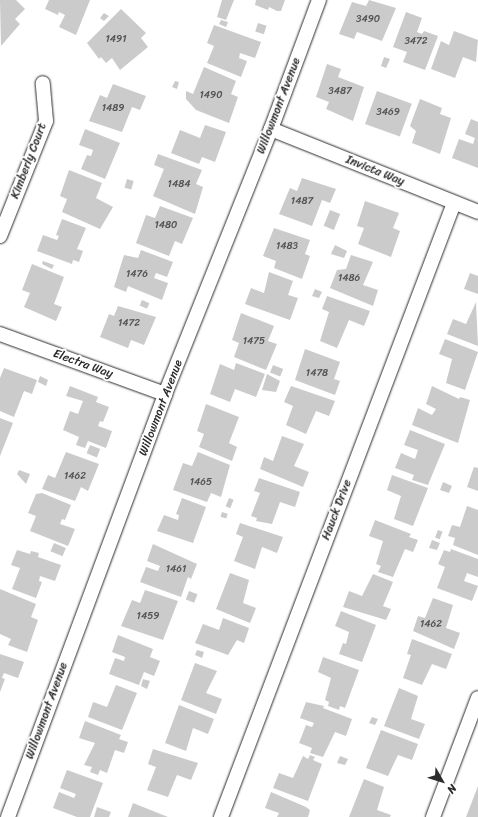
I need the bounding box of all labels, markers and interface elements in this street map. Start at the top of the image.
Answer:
house number: 3490 [356,14,380,26]
house number: 1491 [106,34,126,46]
house number: 3472 [404,36,428,48]
street label: Willowmont Avenue [254,56,304,156]
house number: 3487 [328,86,352,98]
house number: 1490 [200,90,222,102]
house number: 1489 [102,103,124,115]
house number: 3469 [376,107,400,119]
street label: Kimberly Court [8,121,50,201]
street label: Invicta Way [344,153,406,189]
house number: 1484 [168,179,190,191]
house number: 1487 [291,196,313,208]
house number: 1480 [155,220,177,232]
house number: 1483 [276,241,298,253]
house number: 1476 [126,269,148,281]
house number: 1486 [338,273,360,285]
house number: 1472 [118,318,140,330]
house number: 1475 [243,336,265,348]
street label: Electra Way [51,347,115,381]
street label: Willowmont Avenue [136,358,186,458]
house number: 1478 [306,368,328,380]
house number: 1462 [64,471,86,483]
house number: 1465 [190,477,212,489]
street label: Hauck Drive [319,478,355,542]
house number: 1461 [166,564,186,576]
house number: 1459 [137,611,159,623]
house number: 1462 [420,619,442,631]
street label: Willowmont Avenue [23,661,71,761]
north arrow [422,761,462,801]
text: N [442,780,461,798]

